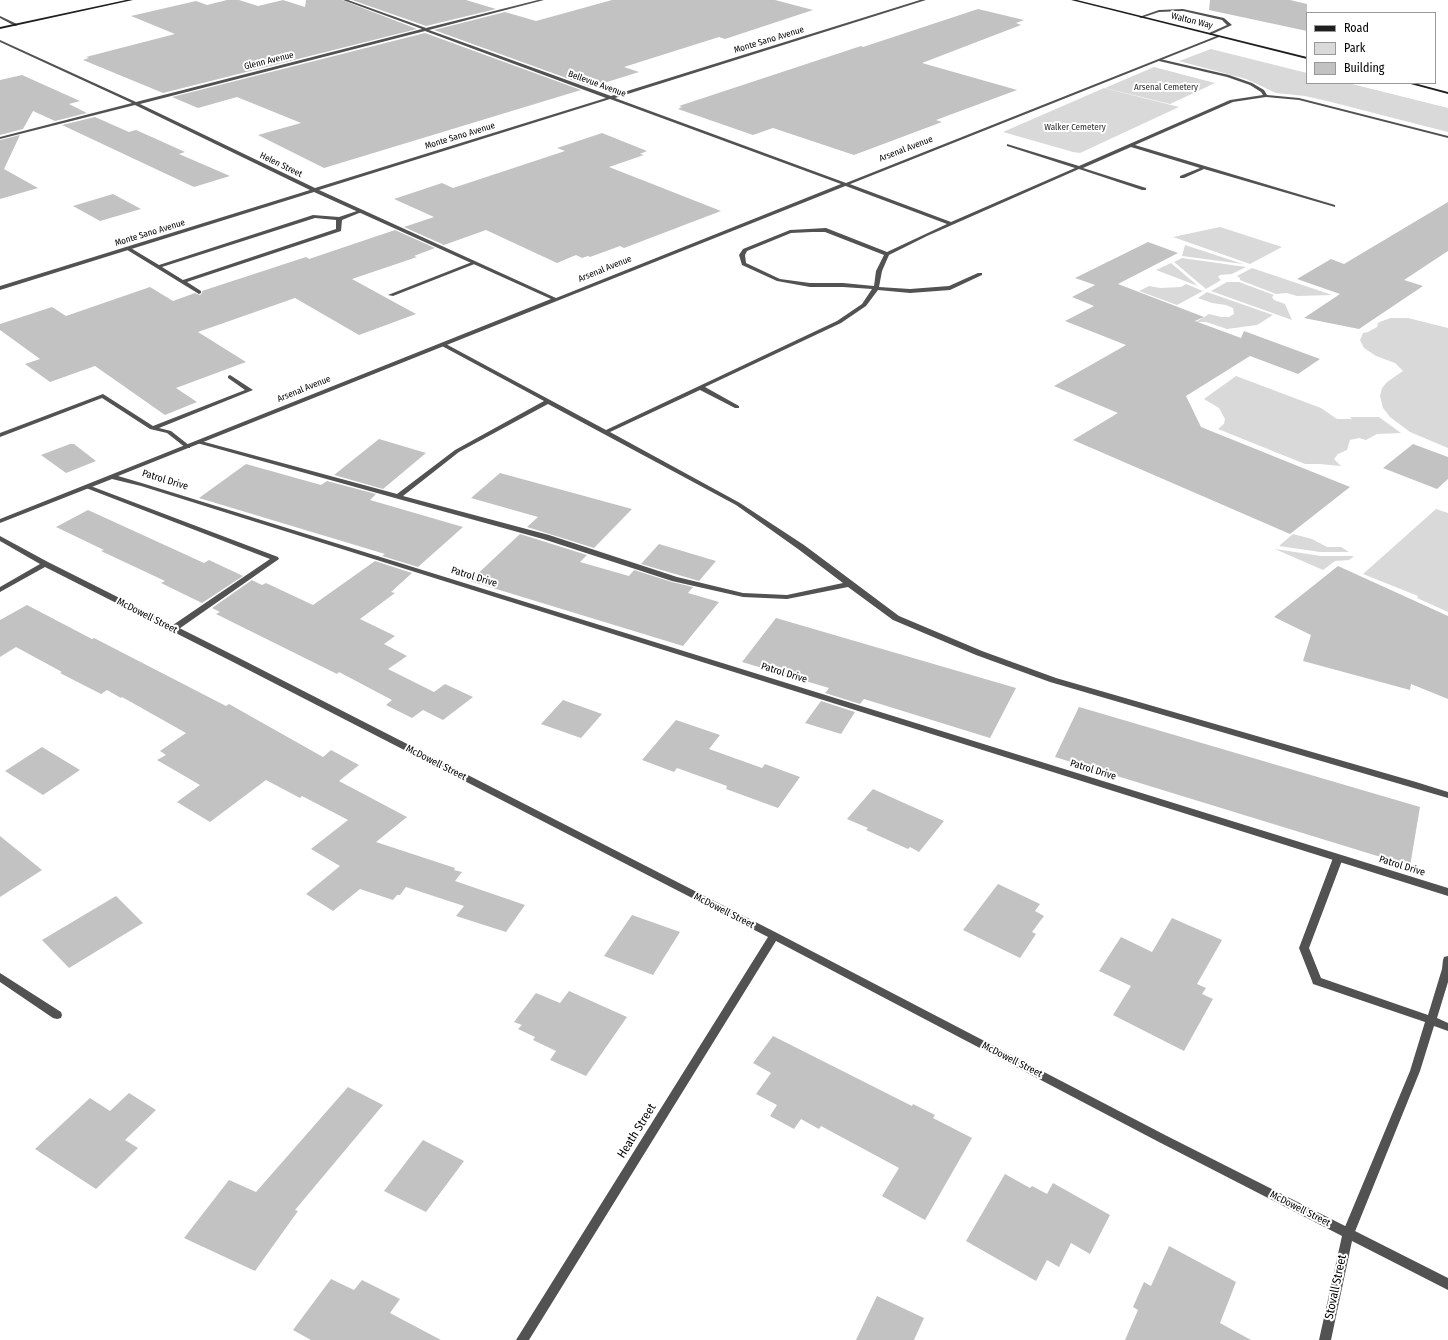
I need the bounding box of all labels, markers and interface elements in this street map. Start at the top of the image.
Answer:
street label: Walton Way [1170,11,1214,31]
legend [1306,12,1436,84]
text: Road [1344,21,1369,35]
street label: Monte Sano Avenue [733,24,805,56]
text: Park [1344,41,1365,55]
street label: Glenn Avenue [243,50,295,72]
text: Building [1344,61,1384,75]
street label: Bellevue Avenue [567,69,627,99]
park label: Arsenal Cemetery [1134,82,1198,92]
street label: Monte Sano Avenue [424,120,496,152]
park label: Walker Cemetery [1044,122,1106,132]
street label: Arsenal Avenue [878,134,934,164]
street label: Helen Street [258,150,304,180]
street label: Monte Sano Avenue [114,217,186,249]
street label: Arsenal Avenue [577,253,633,285]
street label: Arsenal Avenue [276,373,332,405]
street label: Patrol Drive [141,467,189,493]
street label: Patrol Drive [450,564,498,590]
street label: McDowell Street [115,596,179,636]
street label: Patrol Drive [760,660,808,686]
street label: McDowell Street [404,743,468,783]
street label: Patrol Drive [1069,757,1117,783]
street label: Patrol Drive [1378,853,1426,879]
street label: McDowell Street [692,891,756,931]
street label: McDowell Street [980,1040,1044,1080]
street label: Heath Street [615,1101,659,1161]
street label: McDowell Street [1268,1189,1332,1229]
street label: Stovall Street [1322,1253,1350,1321]

